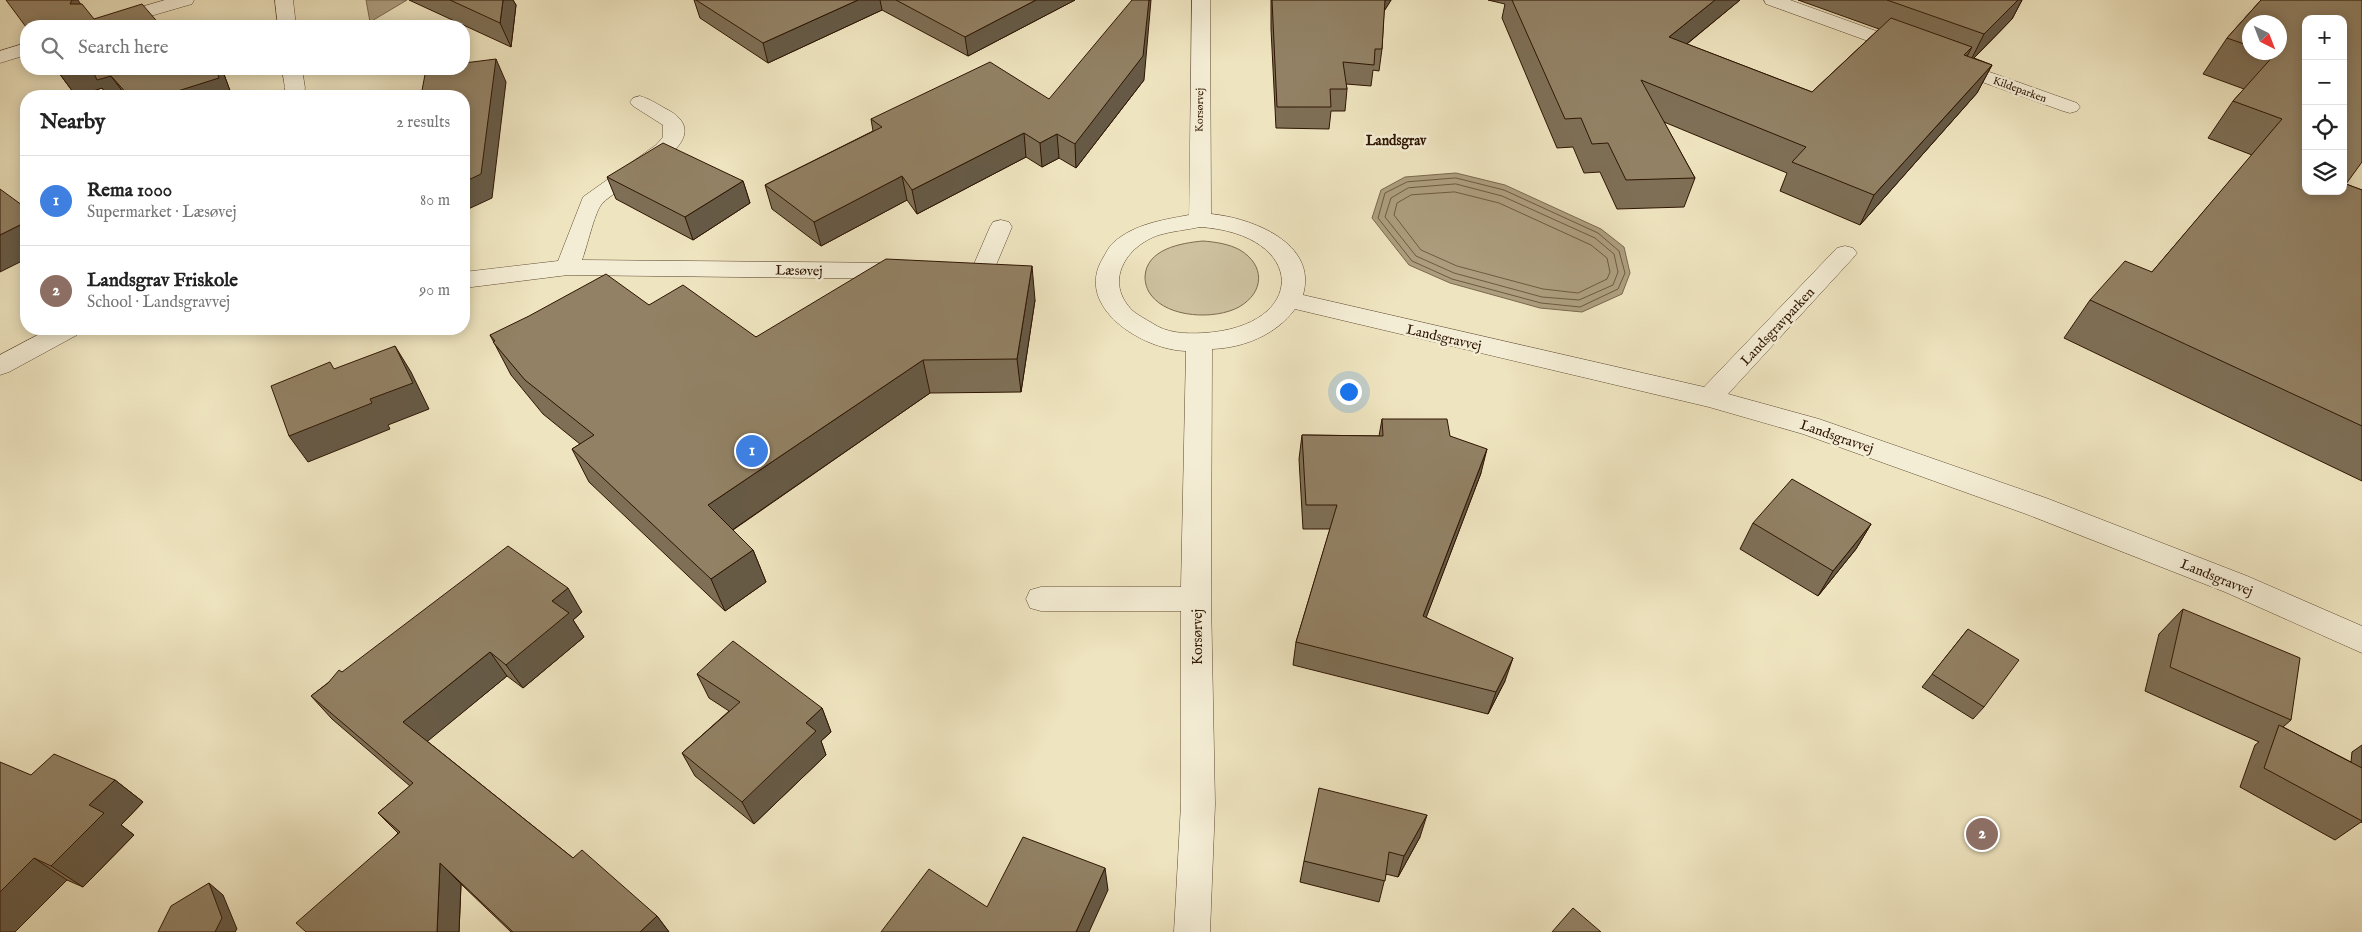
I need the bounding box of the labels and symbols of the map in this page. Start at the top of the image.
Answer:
north arrow [2242,15,2287,60]
street label: Kildeparken [1991,74,2049,106]
street label: Korsørvej [1193,88,1207,132]
district label: Landsgrav [1366,132,1427,150]
street label: Læsøvej [775,262,823,280]
street label: Landsgravparken [1737,283,1819,370]
street label: Landsgravvej [1404,321,1483,355]
your location [1336,379,1362,405]
street label: Landsgravvej [1798,416,1876,458]
pin: 1 [736,432,768,470]
street label: Landsgravvej [2178,555,2256,601]
street label: Korsørvej [1189,609,1207,665]
pin: 2 [1966,815,1998,853]

